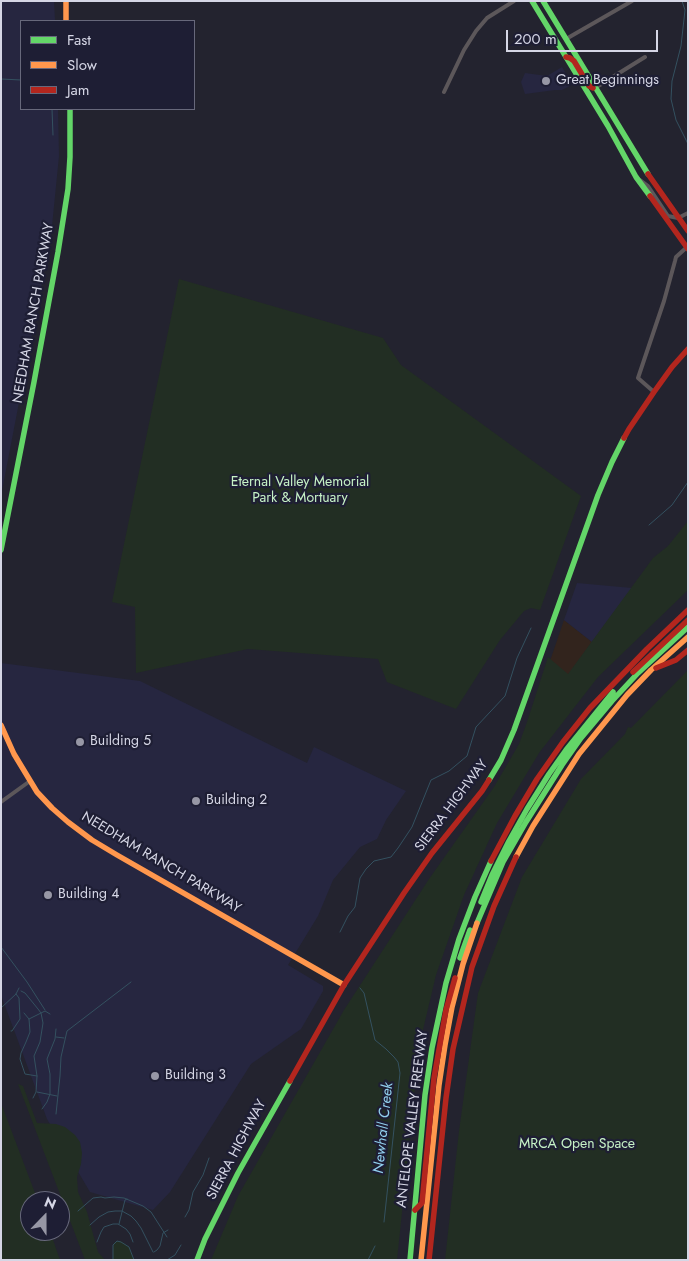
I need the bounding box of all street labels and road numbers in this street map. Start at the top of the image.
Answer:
street label: NEEDHAM RANCH PARKWAY [10,221,58,405]
street label: SIERRA HIGHWAY [412,757,492,855]
street label: NEEDHAM RANCH PARKWAY [78,809,244,917]
street label: ANTELOPE VALLEY FREEWAY [394,1029,432,1209]
street label: SIERRA HIGHWAY [204,1097,270,1203]

